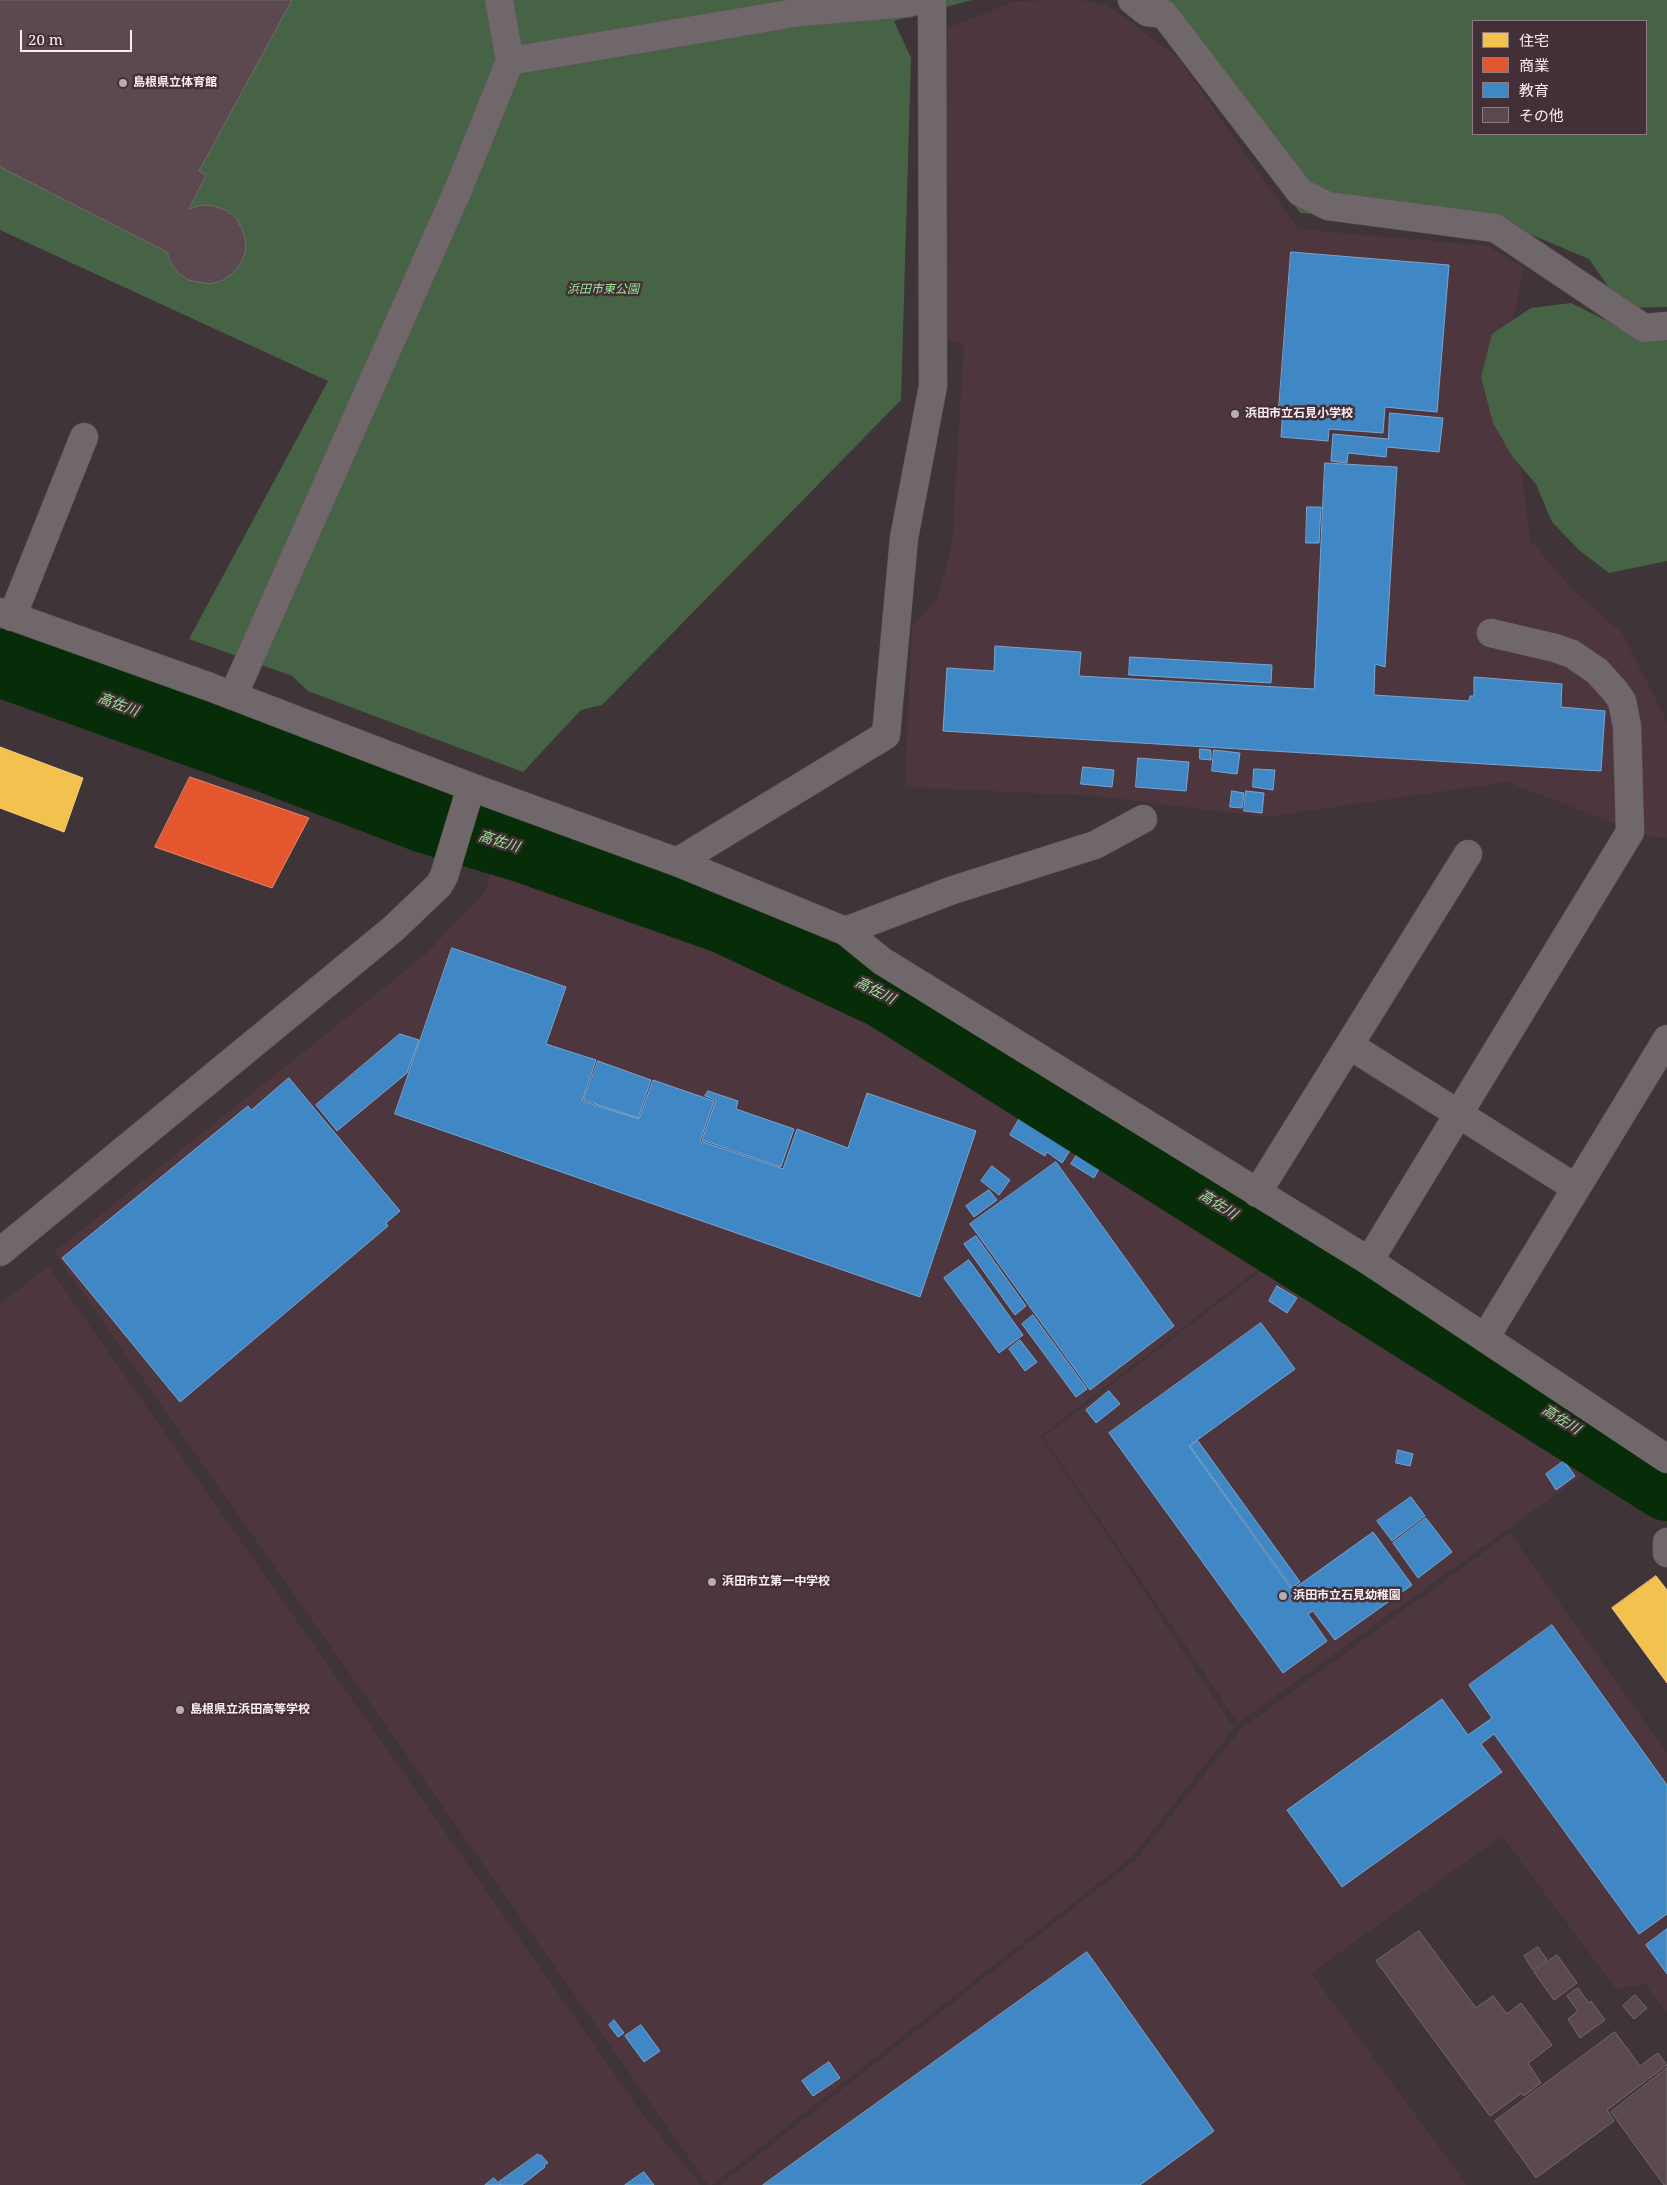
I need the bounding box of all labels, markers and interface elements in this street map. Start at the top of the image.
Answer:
scale bar [22,20,135,52]
legend [1472,20,1647,135]
text: 20 m [28,29,63,49]
text: 住宅 [1519,30,1549,50]
text: 商業 [1519,55,1549,75]
place label: 島根県立体育館 [133,76,217,90]
marker: 島根県立体育館 [117,77,129,89]
text: 教育 [1519,80,1549,100]
text: その他 [1519,105,1564,125]
park label: 浜田市東公園 [567,283,639,297]
place label: 浜田市立石見小学校 [1245,407,1353,421]
marker: 浜田市立石見小学校 [1229,408,1241,420]
water label: 高佐川 [95,690,141,720]
water label: 高佐川 [476,828,522,856]
water label: 高佐川 [852,974,898,1008]
water label: 高佐川 [1196,1187,1240,1223]
water label: 高佐川 [1539,1402,1583,1438]
place label: 浜田市立第一中学校 [722,1575,830,1589]
marker: 浜田市立第一中学校 [706,1576,718,1588]
place label: 浜田市立石見幼稚園 [1293,1589,1401,1603]
marker: 浜田市立石見幼稚園 [1277,1590,1289,1602]
place label: 島根県立浜田高等学校 [190,1703,310,1717]
marker: 島根県立浜田高等学校 [174,1704,186,1716]

